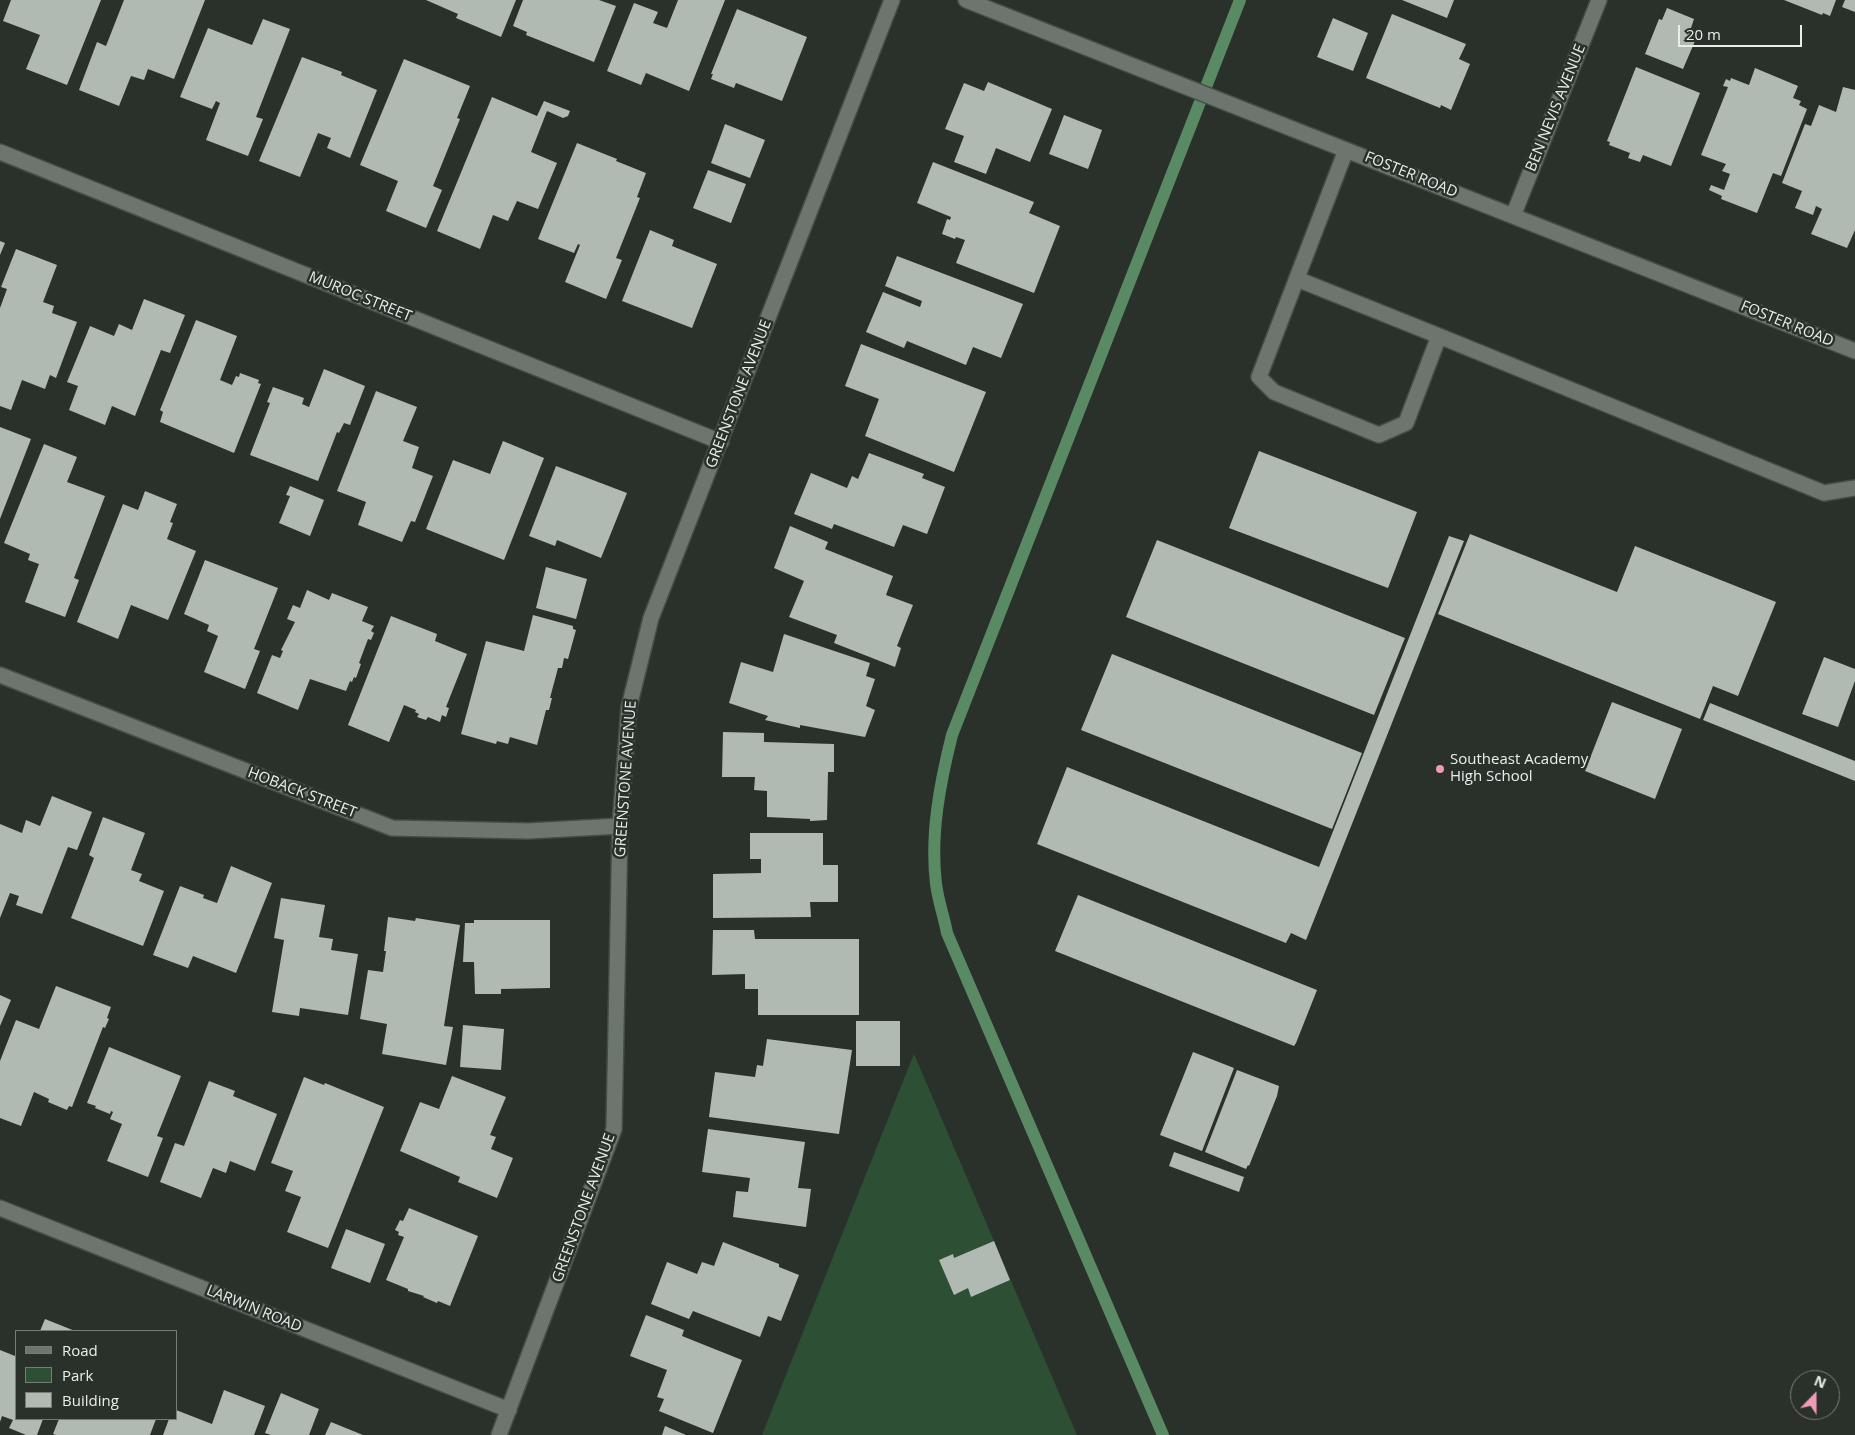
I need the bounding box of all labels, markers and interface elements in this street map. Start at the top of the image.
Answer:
scale bar [1680,15,1804,47]
text: 20 m [1686,24,1721,44]
street label: BEN NEVIS AVENUE [1522,42,1590,174]
street label: FOSTER ROAD [1362,148,1460,202]
street label: MUROC STREET [306,268,414,326]
street label: FOSTER ROAD [1738,297,1836,351]
street label: GREENSTONE AVENUE [702,317,776,471]
street label: GREENSTONE AVENUE [612,700,640,858]
place label: Southeast Academy High School [1450,751,1588,786]
marker: Southeast Academy High School [1434,763,1446,775]
street label: HOBACK STREET [245,764,359,822]
street label: GREENSTONE AVENUE [549,1131,619,1285]
street label: LARWIN ROAD [204,1282,304,1336]
legend [15,1330,178,1420]
text: Road [62,1340,98,1360]
text: Park [62,1365,93,1385]
north arrow [1790,1370,1840,1420]
text: N [1812,1371,1829,1392]
text: Building [62,1390,119,1410]

